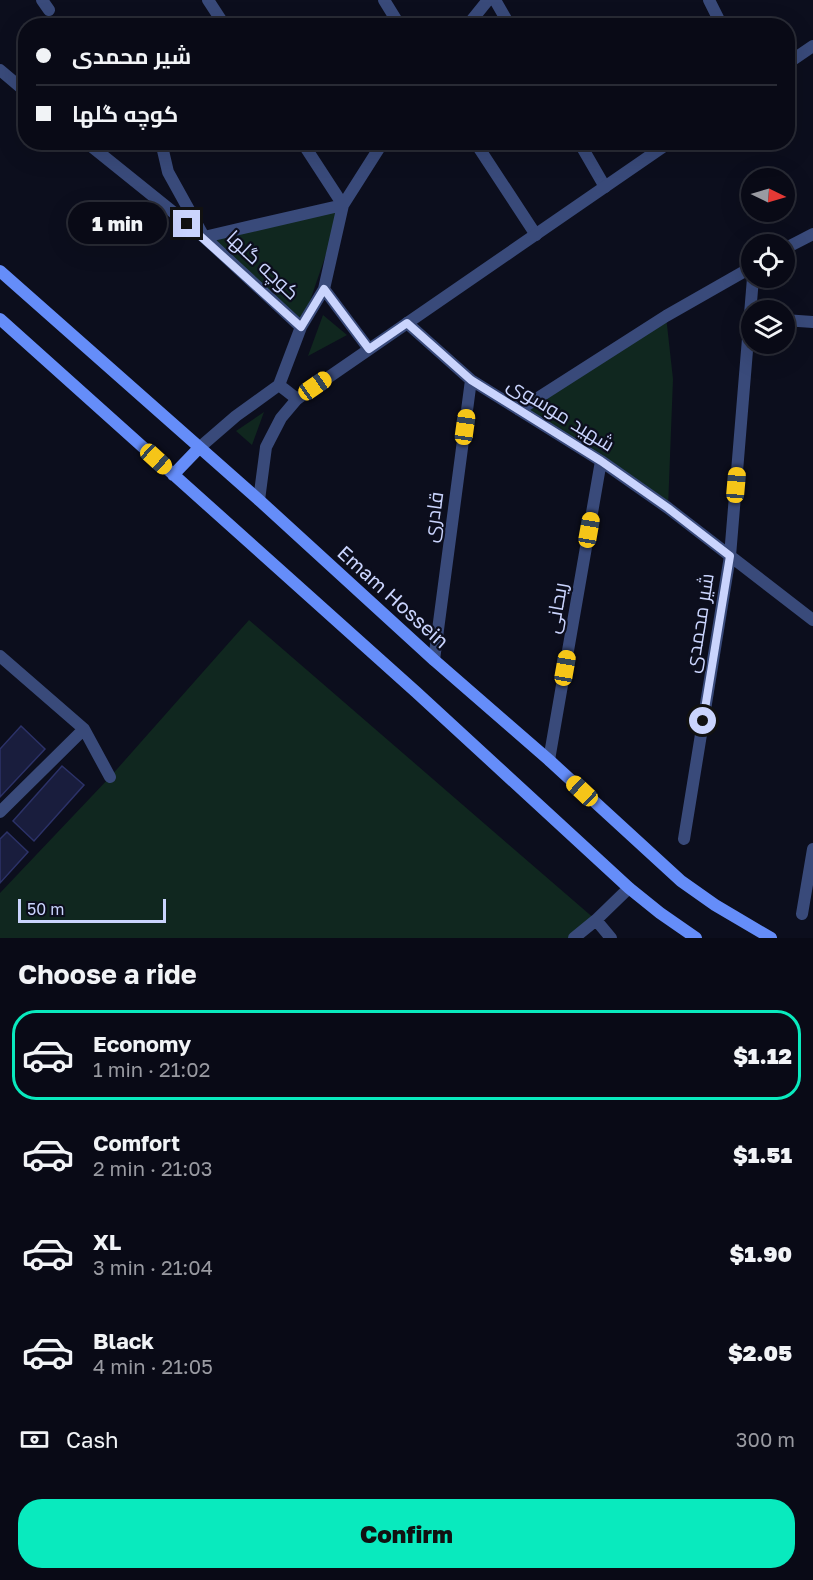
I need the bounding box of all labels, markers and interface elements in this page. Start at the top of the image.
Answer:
text: شیر محمدی [72,42,191,69]
text: کوچه گلها [72,100,178,127]
north arrow [741,168,795,222]
map controls [741,168,795,354]
callout: 1 min [67,203,166,245]
route end [173,210,200,237]
text: 1 min [92,211,143,235]
street label: کوچه گلها [221,225,305,305]
button: locate [741,234,795,288]
button: layers [741,300,795,354]
car [295,368,335,404]
street label: شهید موسوی [502,371,620,457]
car [454,408,476,446]
car [137,440,175,478]
car [725,466,747,504]
street label: قادری [417,490,449,544]
car [577,511,601,549]
street label: Emam Hossein [333,540,454,653]
street label: شیر محمدی [678,571,720,675]
street label: ریحانی [539,580,573,636]
car [553,649,577,687]
route start [689,707,716,734]
car [563,772,601,810]
scale bar [18,896,166,923]
text: 50 m [27,899,64,919]
text: Choose a ride [18,958,197,990]
icon: car [21,1028,75,1082]
text: Economy [93,1030,191,1057]
text: $1.12 [733,1042,792,1069]
text: 1 min · 21:02 [93,1057,210,1081]
icon: car [21,1127,75,1181]
text: Comfort [93,1129,180,1156]
text: $1.51 [733,1141,792,1168]
text: 2 min · 21:03 [93,1156,212,1180]
icon: car [21,1226,75,1280]
text: XL [93,1228,121,1255]
text: $1.90 [730,1240,792,1267]
text: 3 min · 21:04 [93,1255,213,1279]
icon: car [21,1325,75,1379]
text: Black [93,1327,154,1354]
text: $2.05 [728,1339,792,1366]
text: 4 min · 21:05 [93,1354,213,1378]
icon: cash [18,1423,51,1456]
text: Cash [66,1426,119,1453]
text: 300 m [736,1427,795,1451]
button: Confirm [18,1499,795,1568]

